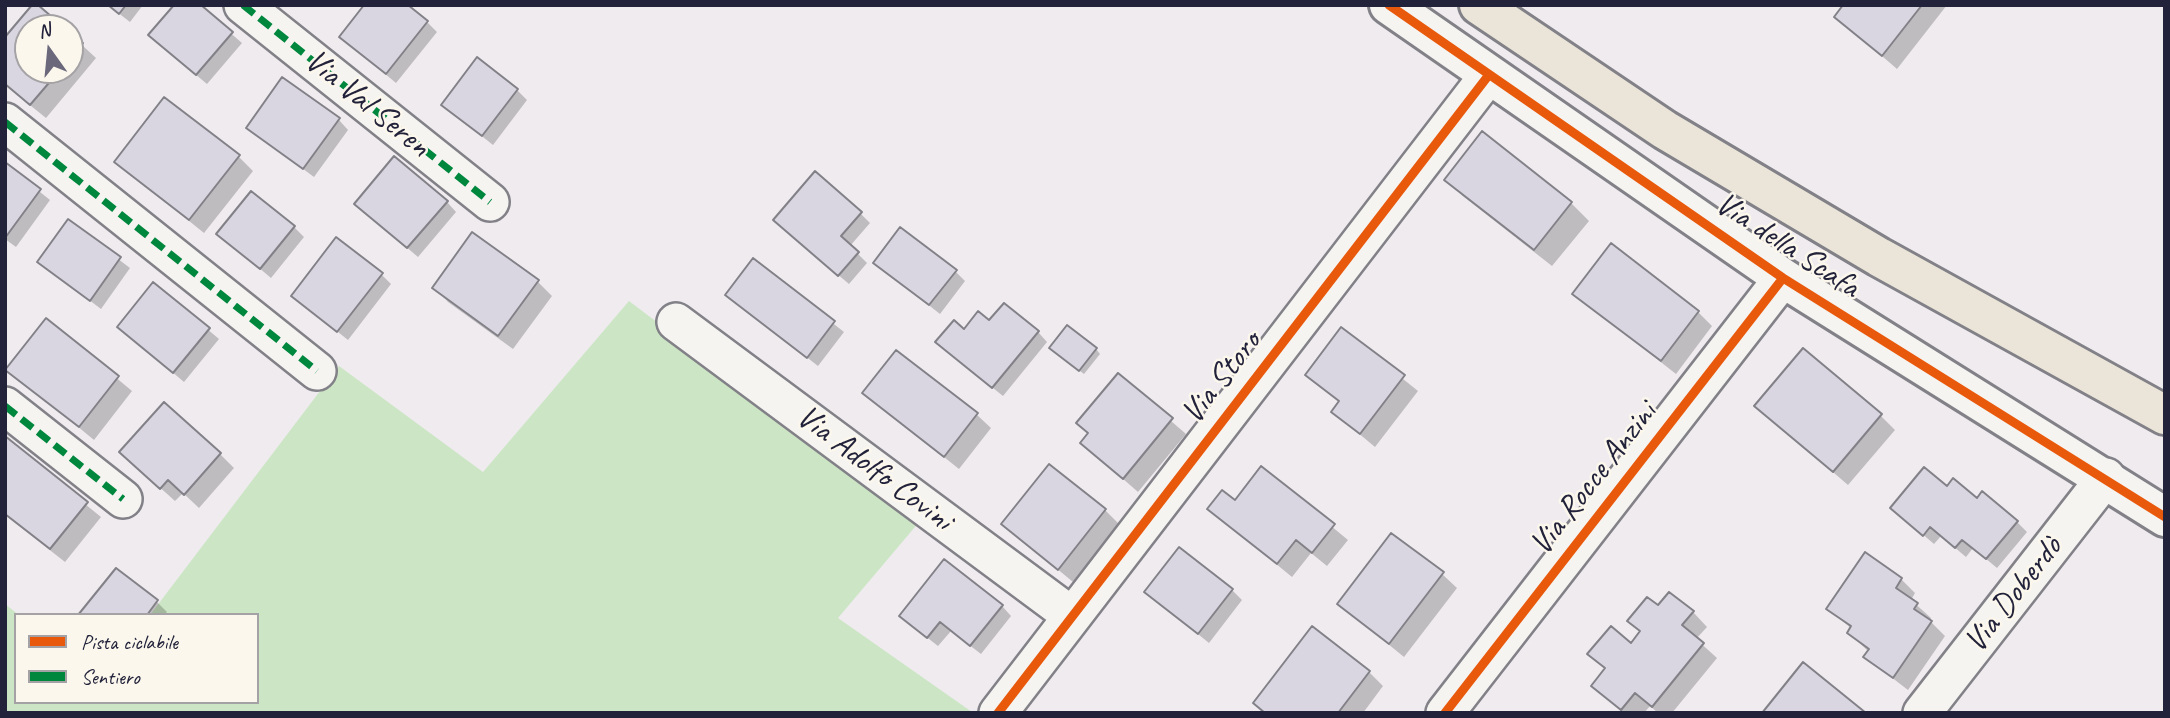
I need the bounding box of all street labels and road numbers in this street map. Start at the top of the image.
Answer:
street label: Via Val Seren [296,42,438,166]
street label: Via della Scafa [1707,185,1867,307]
street label: Via Storo [1174,324,1270,432]
street label: Via Rocce Anzini [1522,395,1666,563]
street label: Via Adolfo Covini [788,397,960,541]
street label: Via Doberdò [1956,529,2072,661]

